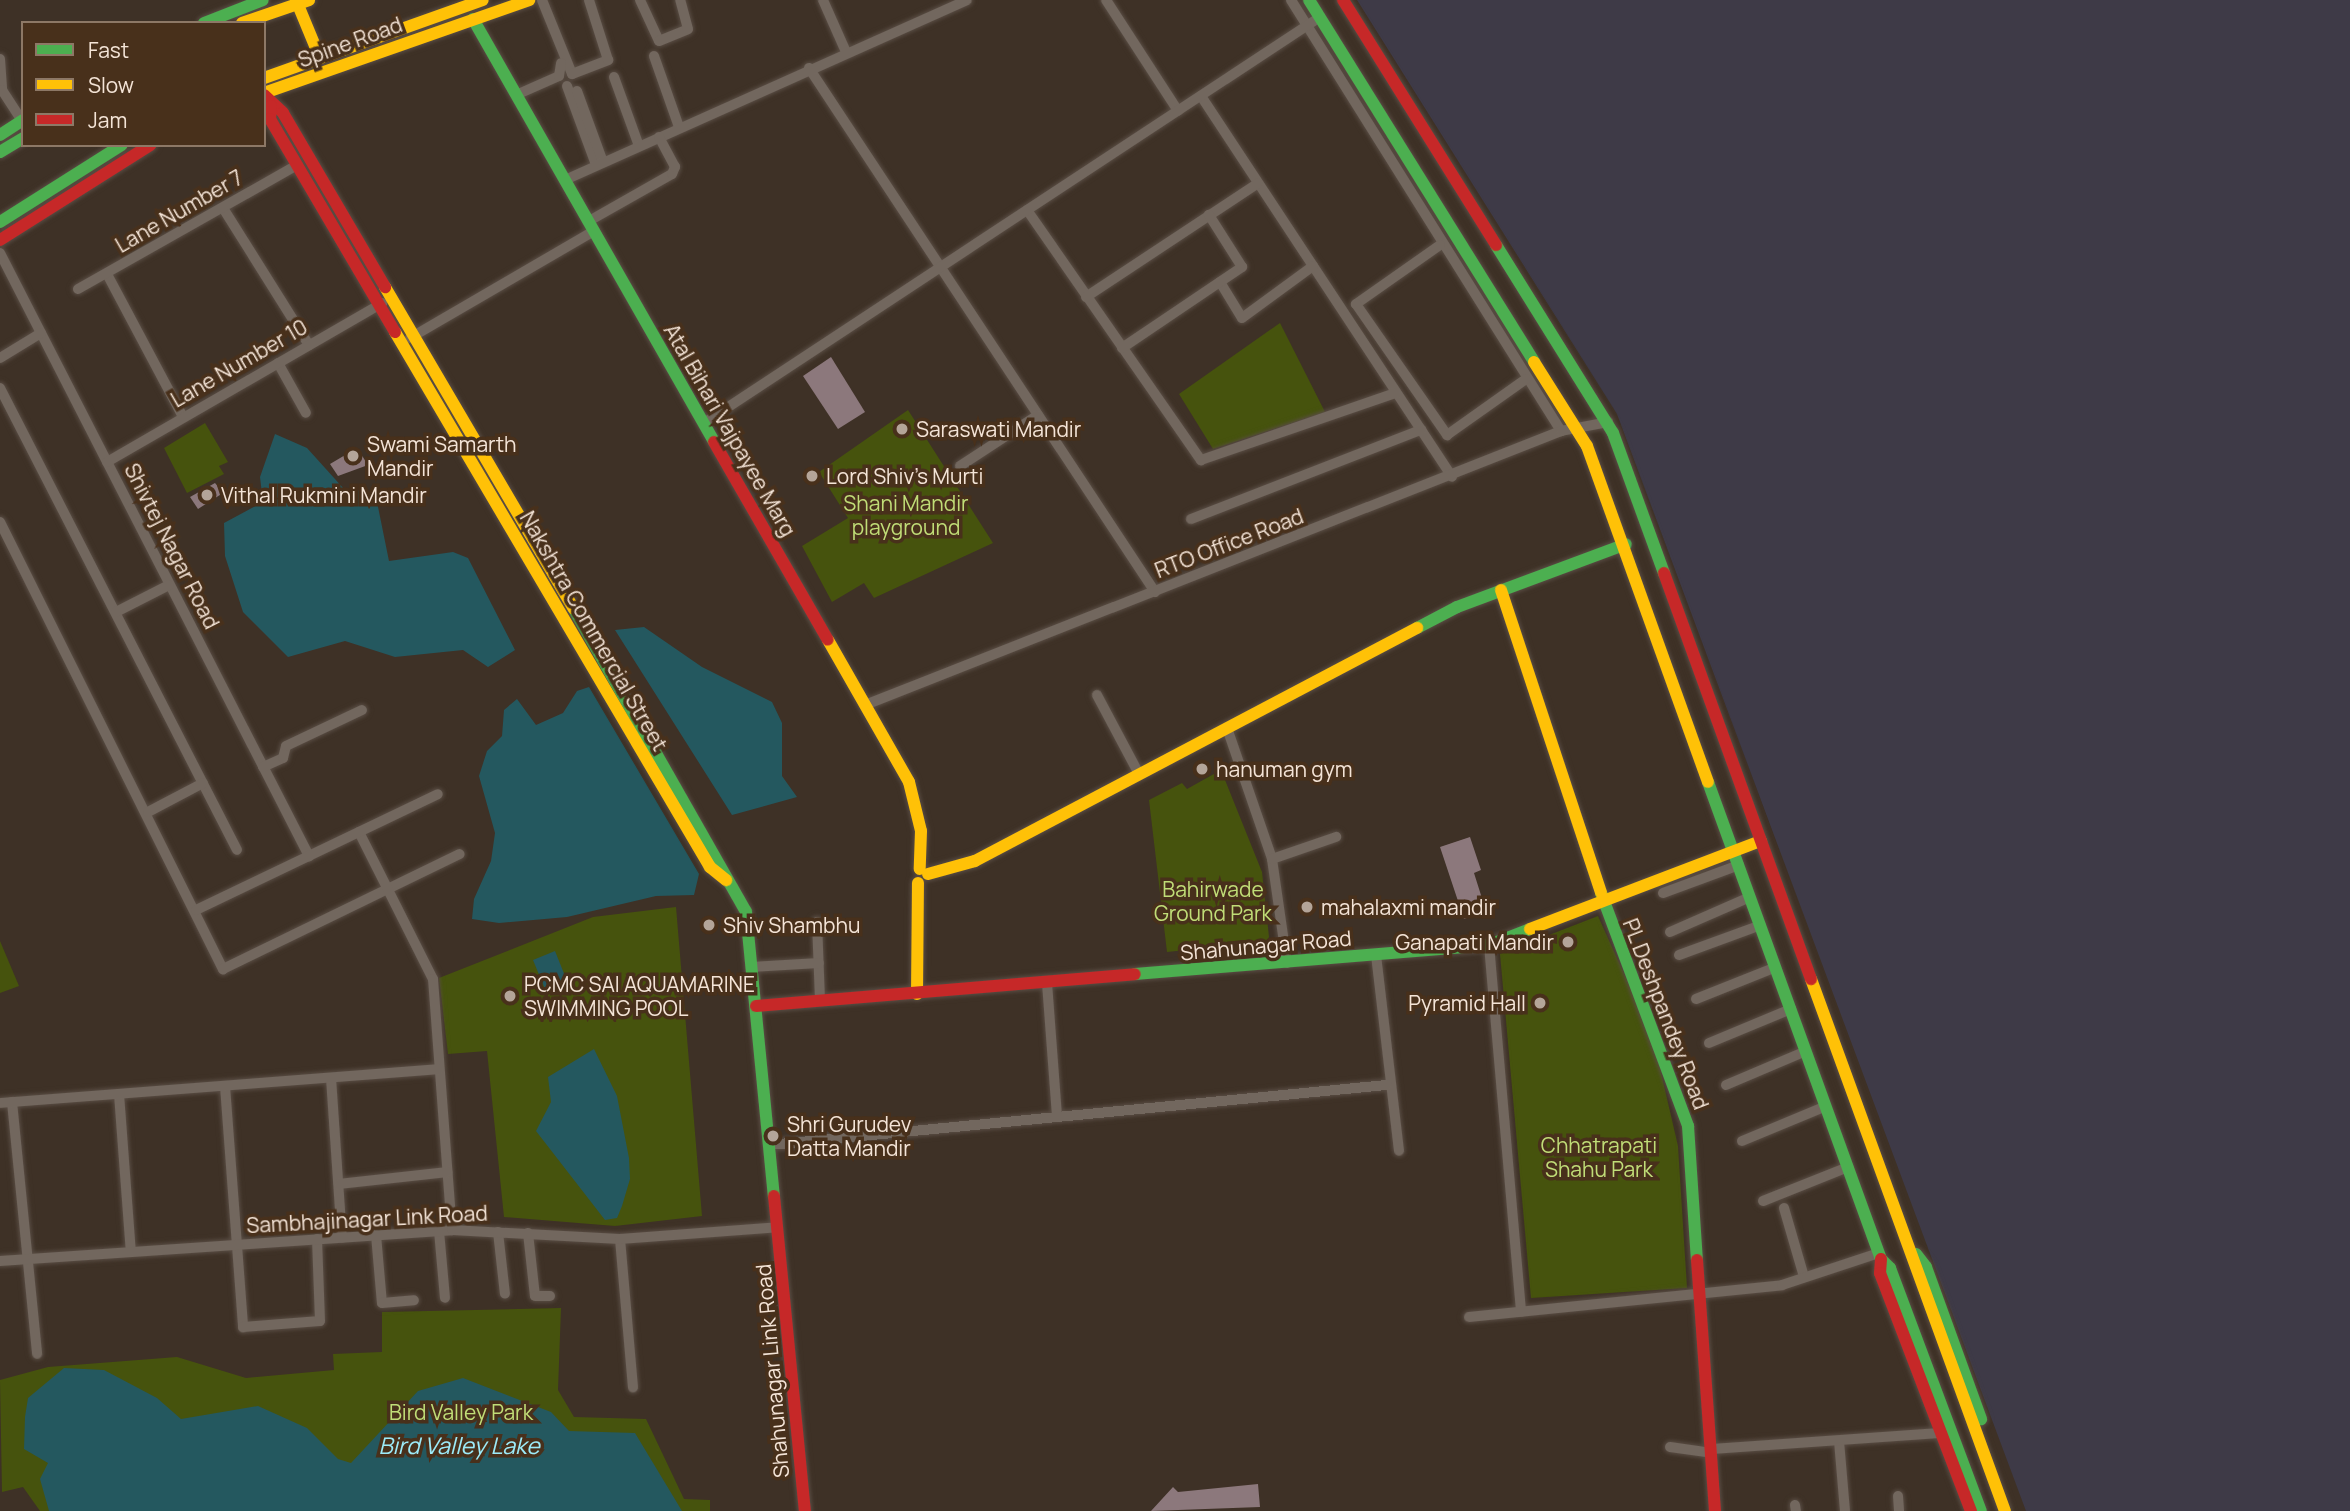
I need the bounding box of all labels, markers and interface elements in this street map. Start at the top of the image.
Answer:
street label: Spine Road [295,12,405,72]
legend [21,21,266,147]
text: Fast [88,36,129,64]
text: Slow [88,71,134,99]
text: Jam [88,106,127,134]
street label: Lane Number 7 [111,164,247,258]
street label: Lane Number 10 [166,314,312,412]
street label: Atal Bihari Vajpayee Marg [659,319,801,541]
place label: Saraswati Mandir [916,416,1081,442]
marker: Saraswati Mandir [894,421,910,437]
place label: Swami Samarth Mandir [367,431,517,481]
marker: Swami Samarth Mandir [345,448,361,464]
street label: Shivtej Nagar Road [119,459,225,633]
place label: Lord Shiv's Murti [826,463,983,489]
marker: Lord Shiv's Murti [804,468,820,484]
place label: Vithal Rukmini Mandir [221,482,427,508]
marker: Vithal Rukmini Mandir [199,487,215,503]
park label: Shani Mandir playground [843,490,969,540]
street label: RTO Office Road [1151,503,1307,583]
street label: Nakshtra Commercial Street [515,507,673,755]
place label: hanuman gym [1216,756,1353,782]
marker: hanuman gym [1194,761,1210,777]
park label: Bahirwade Ground Park [1154,876,1272,926]
place label: mahalaxmi mandir [1321,894,1496,920]
marker: mahalaxmi mandir [1299,899,1315,915]
place label: Shiv Shambhu [723,912,860,938]
street label: PL Deshpandey Road [1618,914,1714,1114]
marker: Shiv Shambhu [701,917,717,933]
street label: Shahunagar Road [1179,925,1353,965]
place label: Ganapati Mandir [1395,929,1554,955]
marker: Ganapati Mandir [1560,934,1576,950]
place label: PCMC SAI AQUAMARINE SWIMMING POOL [524,971,755,1021]
marker: PCMC SAI AQUAMARINE SWIMMING POOL [502,988,518,1004]
place label: Pyramid Hall [1408,990,1526,1016]
marker: Pyramid Hall [1532,995,1548,1011]
place label: Shri Gurudev Datta Mandir [787,1111,911,1161]
marker: Shri Gurudev Datta Mandir [765,1128,781,1144]
park label: Chhatrapati Shahu Park [1541,1132,1657,1182]
street label: Sambhajinagar Link Road [246,1200,488,1238]
street label: Shahunagar Link Road [750,1263,794,1479]
park label: Bird Valley Park [389,1399,533,1425]
water label: Bird Valley Lake [378,1431,540,1459]

